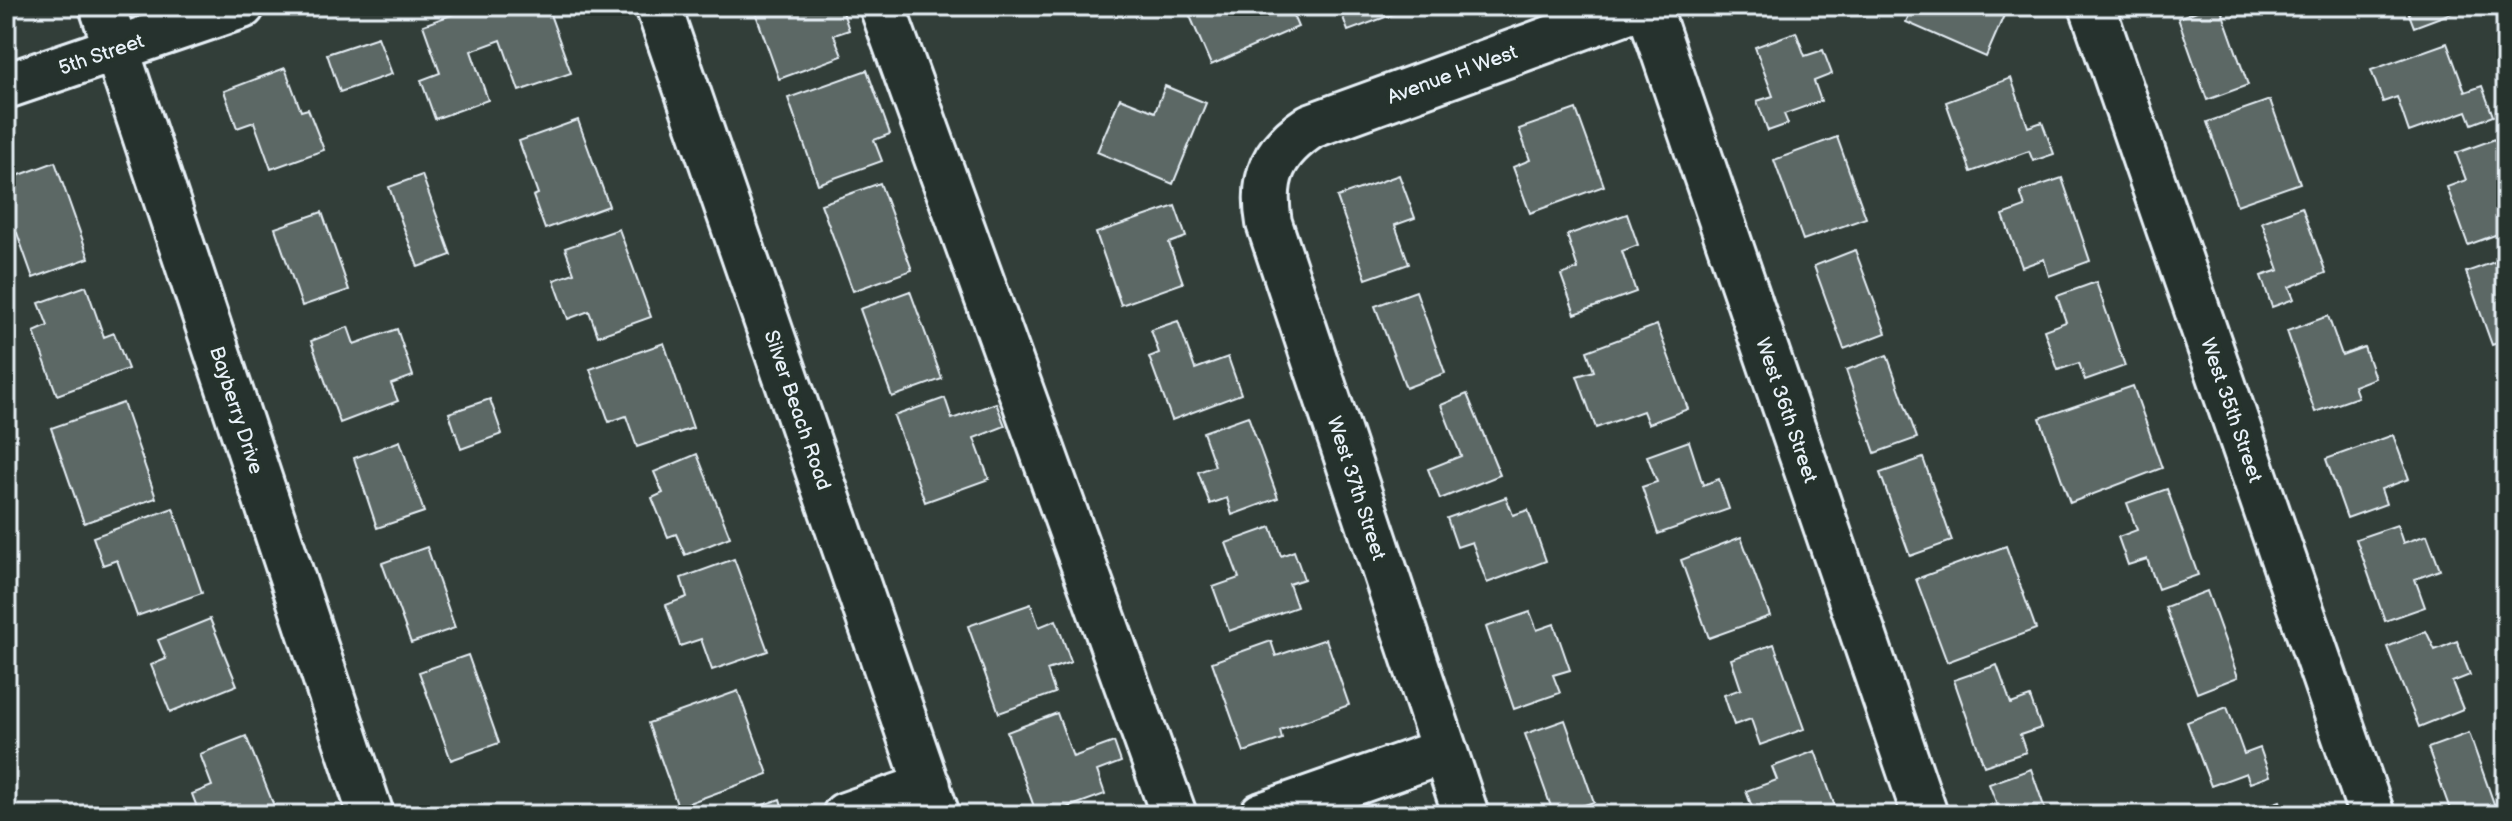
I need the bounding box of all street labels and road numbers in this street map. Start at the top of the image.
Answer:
street label: 5th Street [56,29,147,81]
street label: Avenue H West [1384,40,1521,110]
street label: Silver Beach Road [758,327,836,493]
street label: West 36th Street [1750,335,1822,486]
street label: West 35th Street [2195,335,2267,486]
street label: Bayberry Drive [204,343,268,477]
street label: West 37th Street [1322,413,1391,563]

